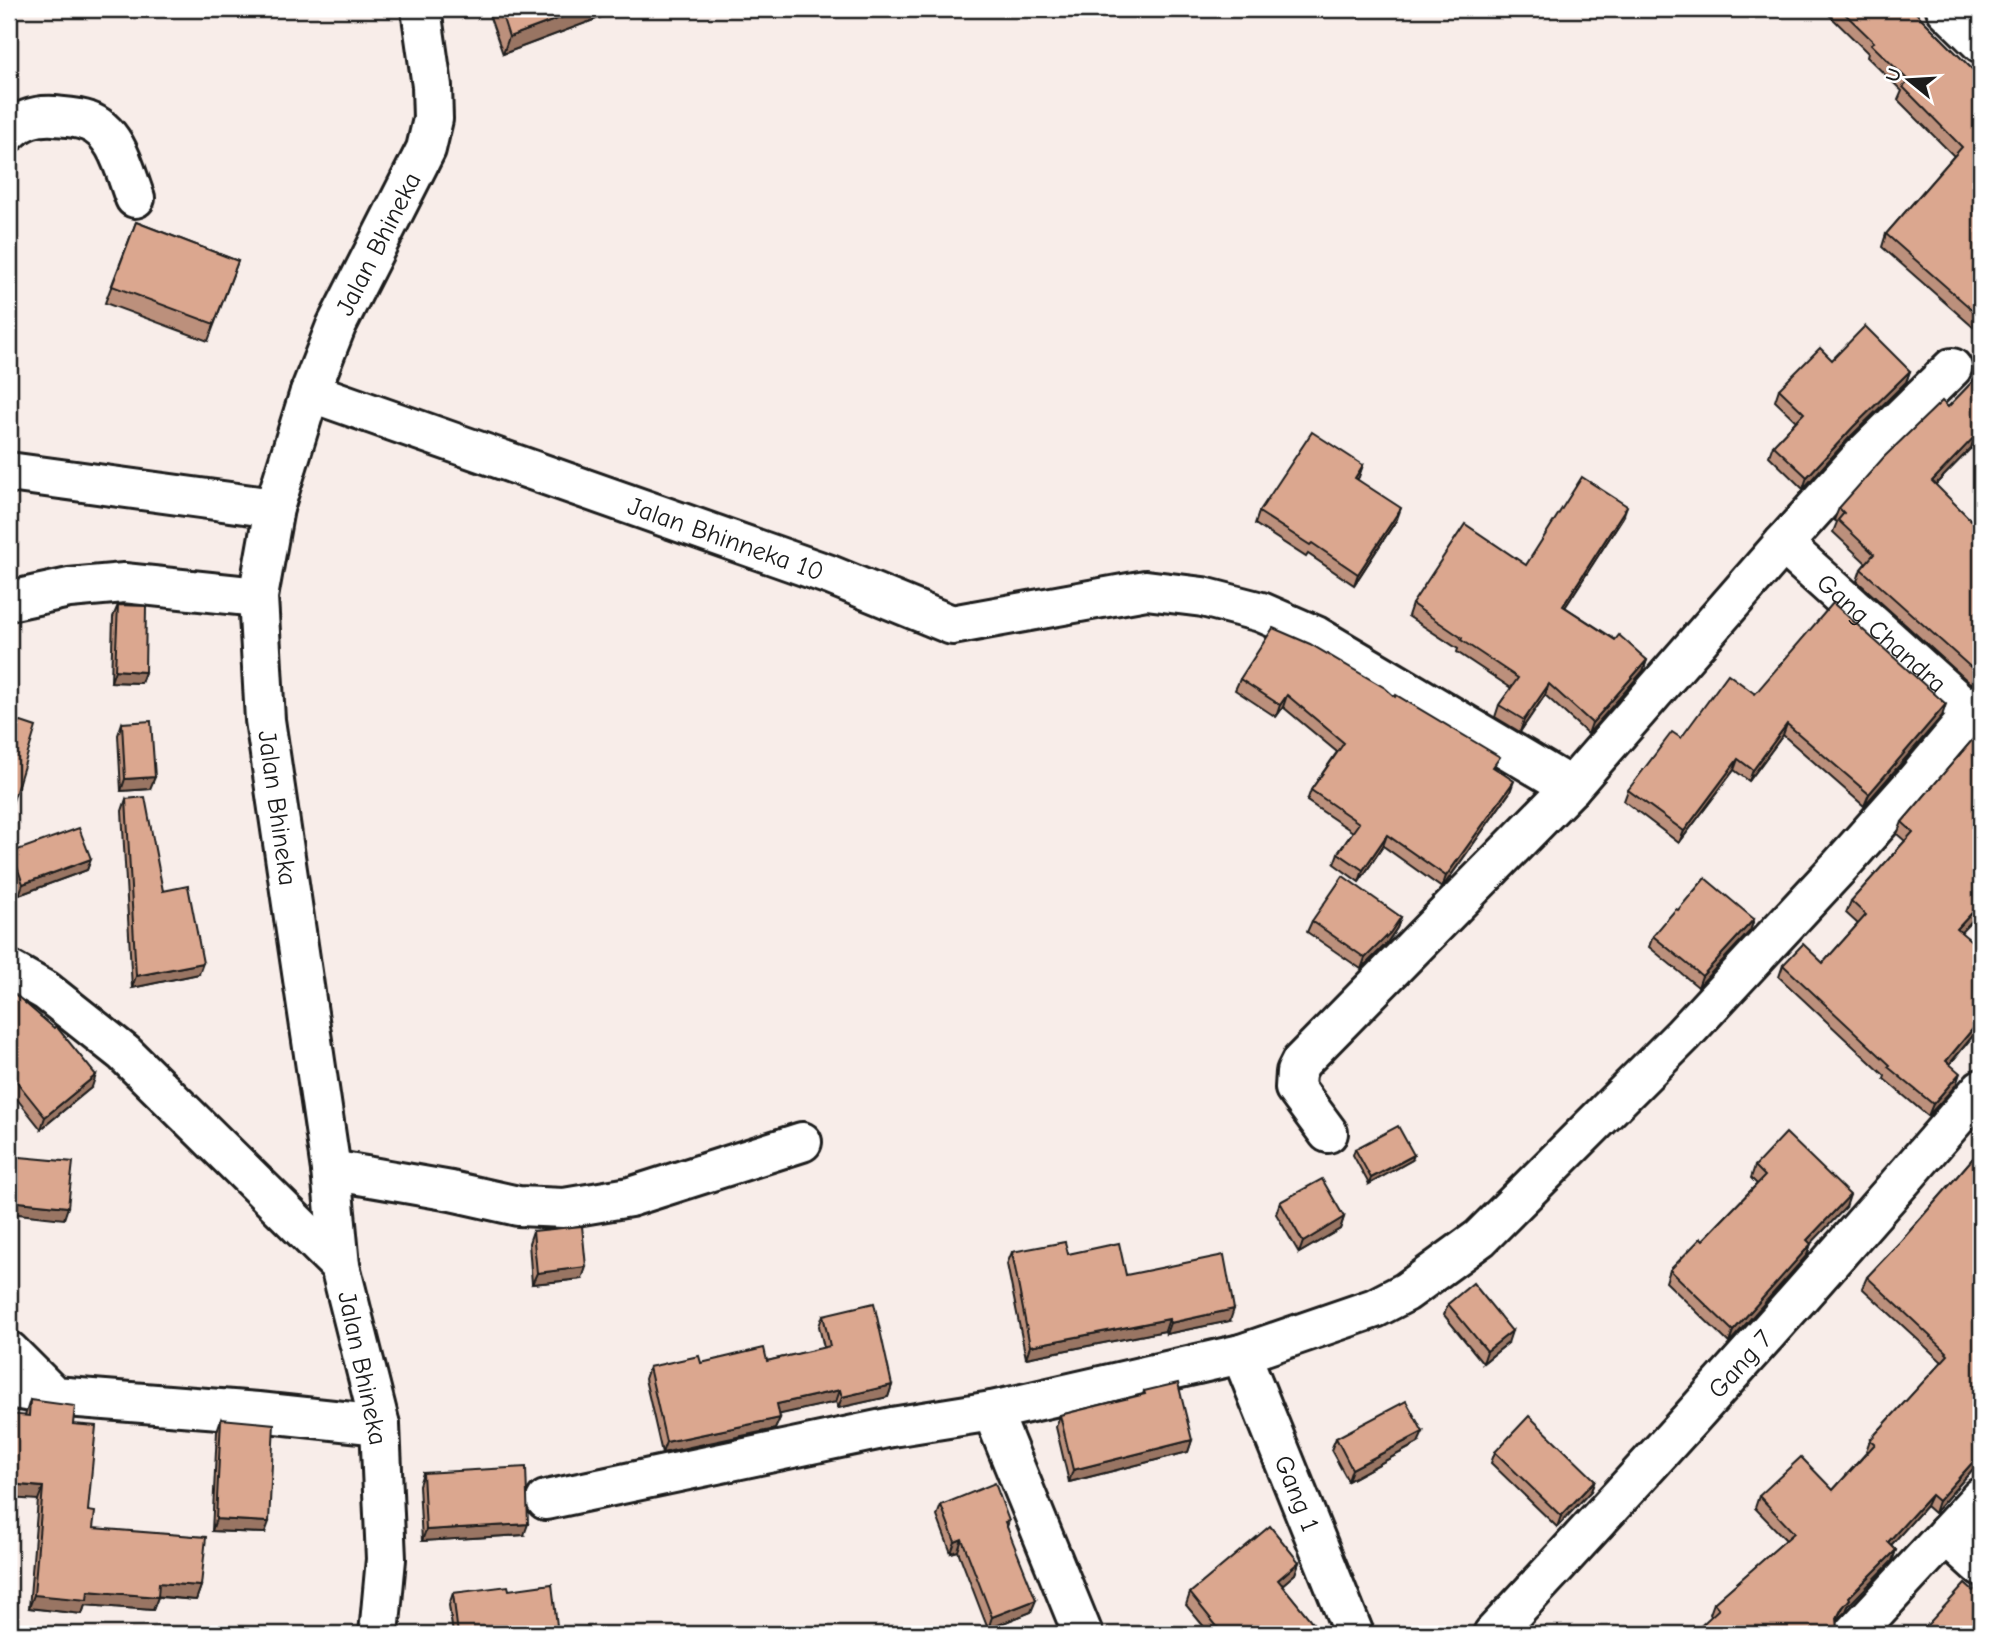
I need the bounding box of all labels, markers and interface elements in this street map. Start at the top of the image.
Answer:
north arrow [1874,46,1944,116]
text: U [1881,66,1906,85]
street label: Jalan Bhineka [330,168,428,321]
street label: Jalan Bhinneka 10 [624,491,828,588]
street label: Gang Chandra [1810,568,1952,700]
street label: Jalan Bhineka [251,729,303,888]
street label: Jalan Bhineka [331,1289,393,1448]
street label: Gang 7 [1702,1324,1779,1405]
street label: Gang 1 [1267,1451,1325,1536]

